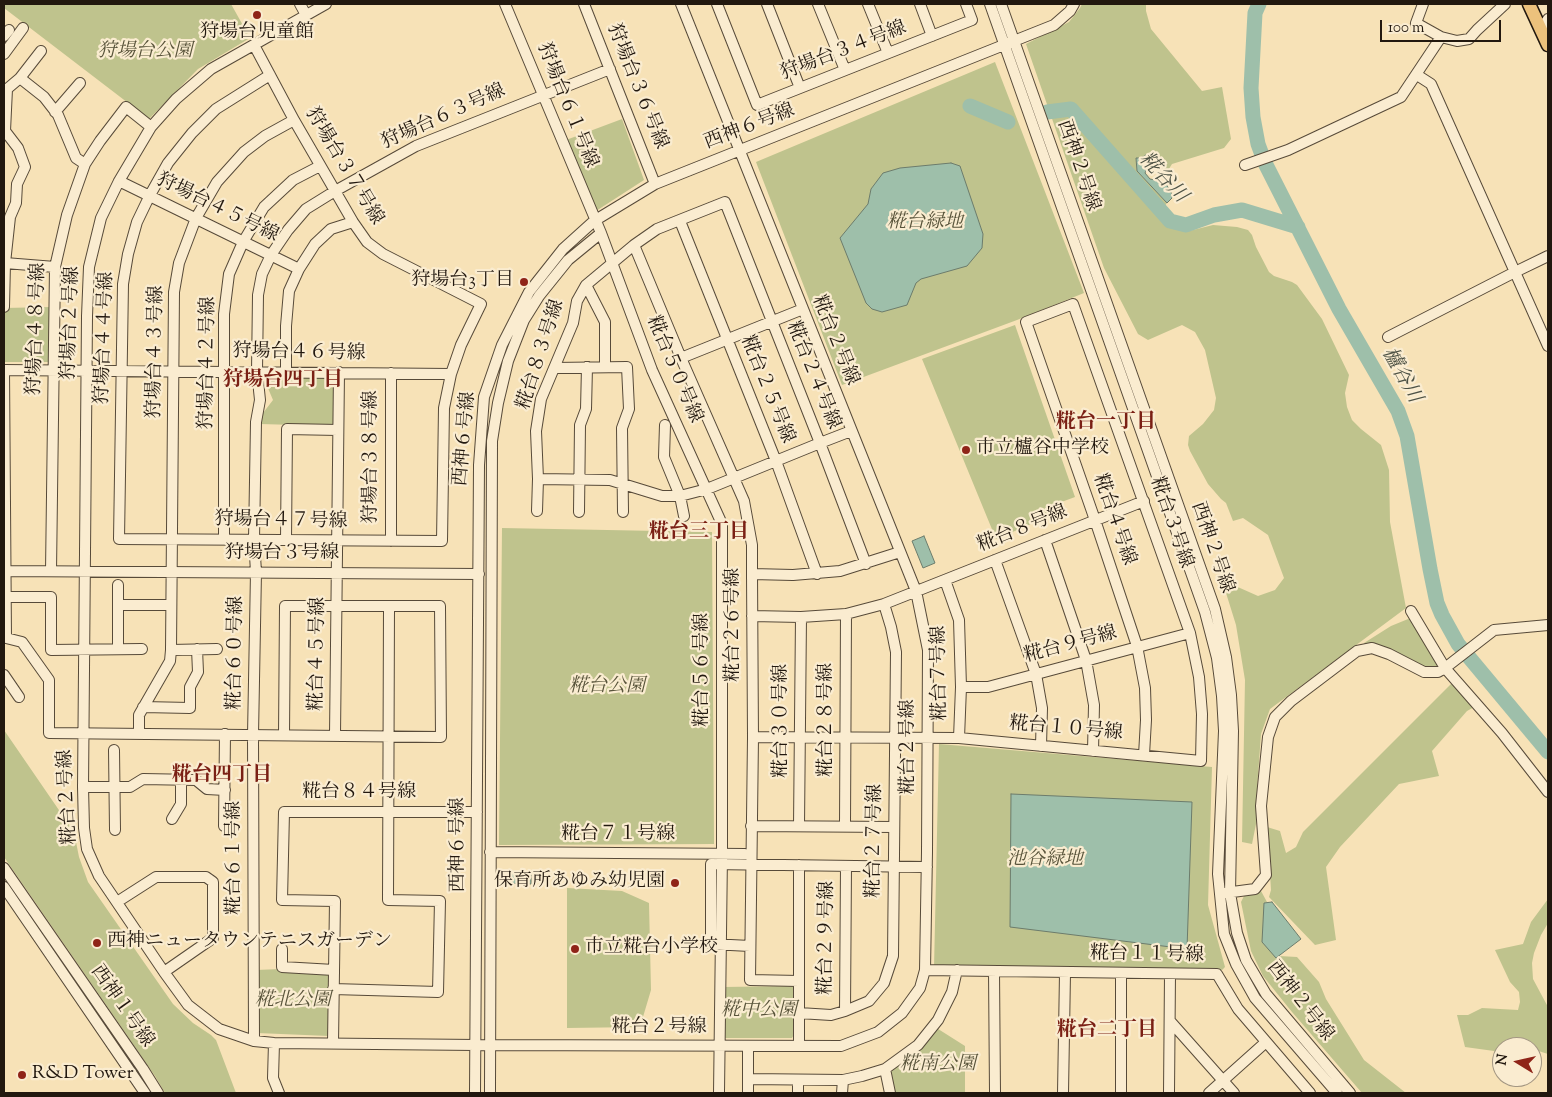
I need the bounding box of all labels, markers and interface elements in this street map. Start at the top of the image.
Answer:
marker: 狩場台児童館 [251,9,263,21]
scale bar [1382,10,1503,42]
street label: 狩場台３４号線 [778,18,910,86]
text: 100 m [1388,18,1424,39]
street label: 狩場台３６号線 [601,21,671,153]
place label: 狩場台児童館 [200,23,314,45]
street label: 狩場台６１号線 [531,40,601,172]
park label: 狩場台公園 [98,42,192,64]
street label: 狩場台６３号線 [379,81,509,155]
street label: 西神６号線 [702,100,798,156]
street label: 狩場台３７号線 [299,104,387,230]
street label: 西神２号線 [1051,117,1103,215]
water label: 糀谷川 [1133,149,1191,209]
street label: 狩場台４５号線 [152,170,282,248]
park label: 糀台緑地 [887,213,963,235]
street label: 狩場台４８号線 [24,262,52,396]
street label: 狩場台２号線 [59,266,85,380]
street label: 狩場台４４号線 [92,271,120,405]
place label: 狩場台3丁目 [411,271,514,293]
marker: 狩場台3丁目 [518,276,530,288]
street label: 狩場台４３号線 [144,285,170,419]
street label: 糀台２号線 [806,293,862,389]
street label: 狩場台４２号線 [196,296,222,430]
street label: 糀台８３号線 [514,297,570,413]
street label: 糀台５０号線 [640,313,706,427]
street label: 糀台２４号線 [780,319,844,433]
street label: 糀台２５号線 [734,333,798,447]
street label: 狩場台４６号線 [232,341,366,367]
water label: 櫨谷川 [1375,344,1425,408]
district label: 狩場台四丁目 [223,370,343,394]
street label: 狩場台３８号線 [362,391,384,523]
street label: 西神６号線 [451,391,481,487]
district label: 糀台一丁目 [1056,412,1156,436]
place label: 市立櫨谷中学校 [976,439,1109,461]
marker: 市立櫨谷中学校 [960,444,972,456]
street label: 糀台４号線 [1087,471,1139,569]
street label: 糀台３号線 [1144,474,1196,572]
street label: 西神２号線 [1185,499,1237,597]
street label: 糀台８号線 [975,502,1071,558]
street label: 狩場台４７号線 [214,509,348,535]
district label: 糀台三丁目 [649,522,749,546]
street label: 狩場台３号線 [225,544,339,566]
street label: 糀台２６号線 [724,568,746,682]
street label: 糀台６０号線 [225,596,249,710]
street label: 糀台４５号線 [307,597,331,711]
street label: 糀台５６号線 [693,613,715,727]
street label: 糀台９号線 [1022,623,1120,669]
street label: 糀台７号線 [929,625,953,721]
street label: 糀台２８号線 [817,663,839,777]
street label: 糀台３０号線 [772,664,794,778]
park label: 糀台公園 [569,677,645,699]
street label: 糀台２号線 [899,700,921,794]
street label: 糀台１０号線 [1008,714,1124,746]
street label: 糀台２号線 [55,749,83,845]
district label: 糀台四丁目 [172,765,272,789]
street label: 糀台８４号線 [302,783,416,805]
street label: 糀台２７号線 [864,784,888,898]
street label: 西神６号線 [449,798,471,892]
street label: 糀台６１号線 [225,801,247,915]
street label: 糀台７１号線 [561,825,675,847]
park label: 池谷緑地 [1007,850,1083,872]
place label: 保育所あゆみ幼児園 [494,872,665,894]
marker: 保育所あゆみ幼児園 [669,877,681,889]
street label: 糀台２９号線 [816,881,840,995]
place label: 西神ニュータウンテニスガーデン [107,932,392,954]
marker: 西神ニュータウンテニスガーデン [91,937,103,949]
place label: 市立糀台小学校 [585,938,718,960]
marker: 市立糀台小学校 [569,943,581,955]
street label: 糀台１１号線 [1090,944,1204,968]
street label: 西神２号線 [1261,958,1337,1046]
street label: 西神１号線 [84,962,158,1052]
park label: 糀北公園 [255,991,331,1013]
park label: 糀中公園 [721,1001,797,1023]
street label: 糀台２号線 [612,1018,706,1040]
district label: 糀台二丁目 [1057,1020,1157,1044]
north arrow [1492,1037,1542,1087]
text: N [1492,1053,1514,1067]
park label: 糀南公園 [900,1055,976,1077]
place label: R&D Tower [32,1064,134,1086]
marker: R&D Tower [16,1069,28,1081]

